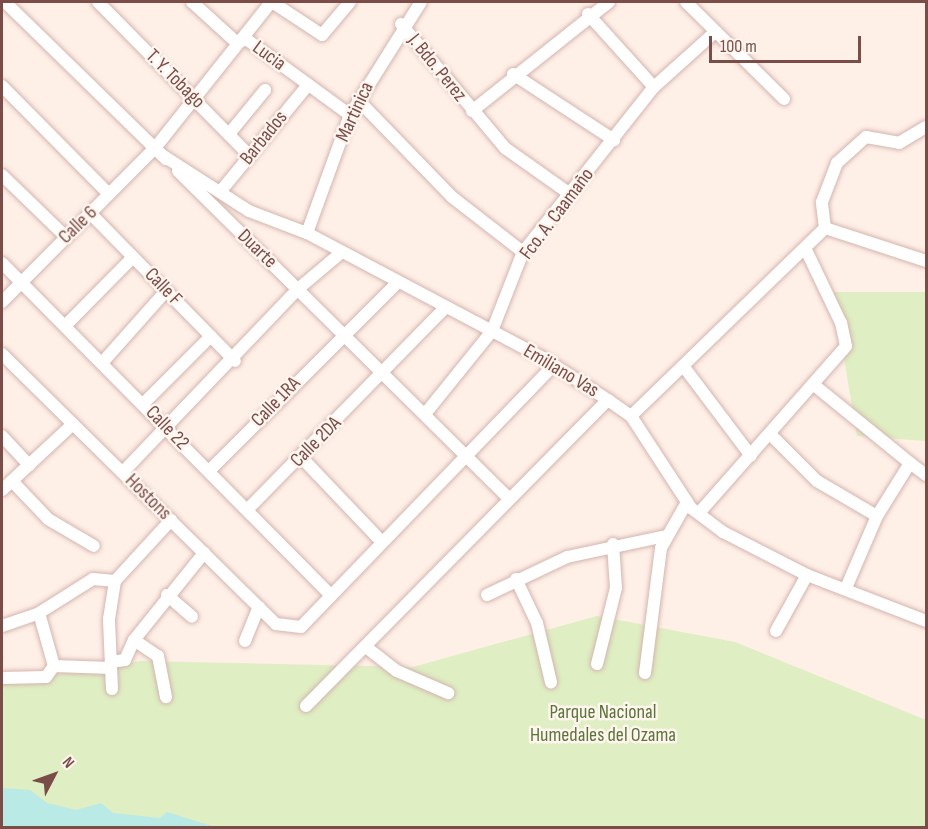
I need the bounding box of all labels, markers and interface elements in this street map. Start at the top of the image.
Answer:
scale bar [712,24,864,62]
street label: J. Bdo. Perez [402,29,472,107]
street label: Lucia [248,36,290,76]
text: 100 m [720,36,757,57]
street label: T. Y. Tobago [140,44,210,114]
street label: Martinica [331,78,379,146]
street label: Barbados [235,106,293,170]
street label: Fco. A. Caamaño [515,164,599,264]
street label: Calle 6 [54,201,102,249]
street label: Duarte [232,224,282,274]
street label: Calle F [139,263,187,311]
street label: Emiliano Vas [519,339,603,403]
street label: Calle 1RA [246,372,306,432]
street label: Calle 22 [140,401,194,455]
street label: Calle 2DA [286,412,346,472]
street label: Hostons [120,469,176,525]
park label: Parque Nacional Humedales del Ozama [530,700,676,747]
north arrow [24,745,84,805]
text: N [58,753,78,772]

